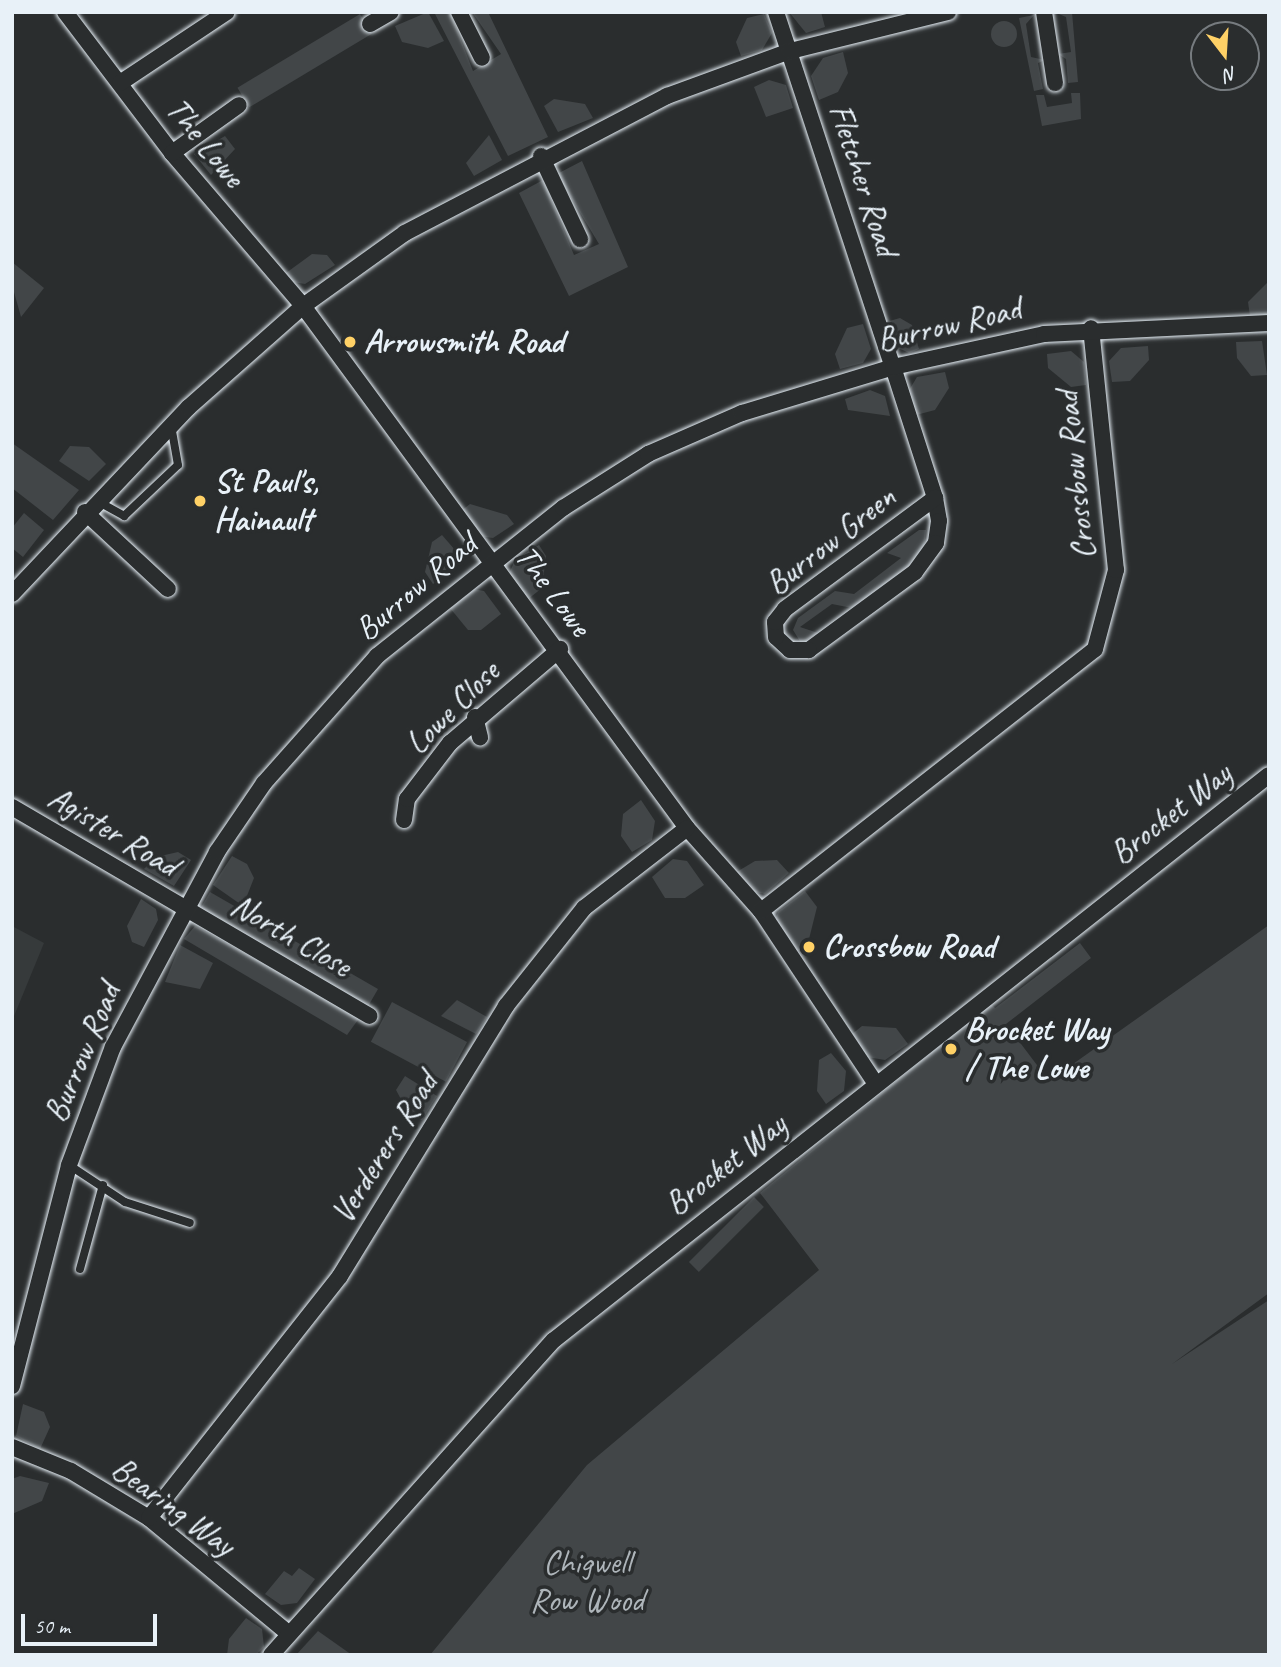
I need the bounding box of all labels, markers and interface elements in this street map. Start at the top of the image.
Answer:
north arrow [1190,21,1260,91]
text: N [1221,61,1240,87]
street label: The Lowe [157,91,253,195]
street label: Fletcher Road [820,100,906,260]
street label: Burrow Road [874,289,1024,361]
place label: Arrowsmith Road [364,322,562,362]
marker: Arrowsmith Road [342,334,358,350]
street label: Crossbow Road [1048,389,1104,561]
place label: St Paul's, Hainault [214,462,319,540]
street label: Burrow Green [758,478,904,604]
marker: St Paul's, Hainault [192,493,208,509]
street label: Burrow Road [348,525,484,649]
street label: The Lowe [506,538,600,644]
street label: Lowe Close [398,653,508,763]
street label: Brocket Way [1103,754,1239,874]
street label: Agister Road [42,778,184,886]
street label: North Close [224,886,358,986]
place label: Crossbow Road [823,927,994,967]
marker: Crossbow Road [801,939,817,955]
street label: Burrow Road [36,978,130,1128]
place label: Brocket Way / The Lowe [965,1010,1109,1088]
marker: Brocket Way / The Lowe [943,1041,959,1057]
street label: Verderers Road [323,1065,447,1231]
street label: Brocket Way [658,1105,794,1225]
street label: Bearing Way [104,1449,242,1565]
park label: Chigwell Row Wood [530,1543,644,1621]
scale bar [24,1600,161,1644]
text: 50 m [34,1613,70,1639]

